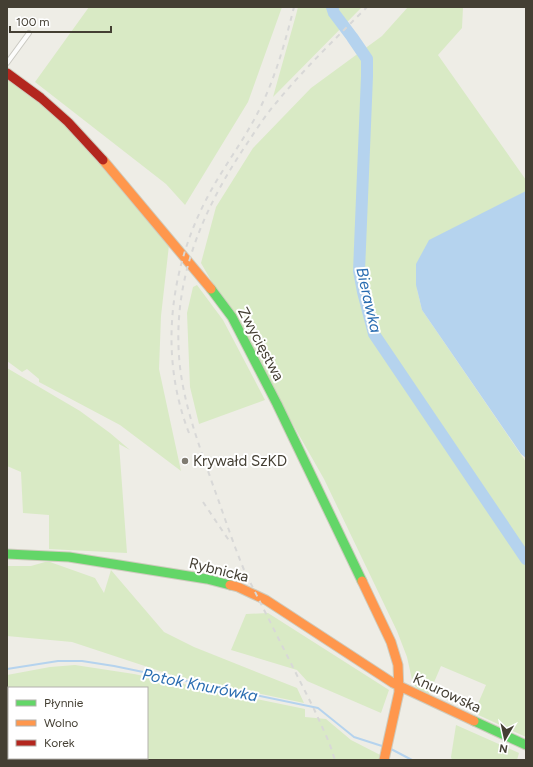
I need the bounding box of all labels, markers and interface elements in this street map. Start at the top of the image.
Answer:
scale bar [10,8,111,34]
text: 100 m [16,15,50,29]
water label: Bierawka [352,265,386,335]
street label: Zwycięstwa [234,304,288,384]
place label: Krywałd SzKD [193,452,287,470]
marker: Krywałd SzKD [180,456,190,466]
street label: Rybnicka [187,554,251,586]
water label: Potok Knurówka [141,664,259,706]
street label: Knurowska [410,669,484,717]
legend [8,687,148,759]
text: Płynnie [44,696,84,710]
text: Wolno [44,716,78,730]
north arrow [485,719,525,759]
text: Korek [44,736,75,750]
text: N [498,741,509,755]

